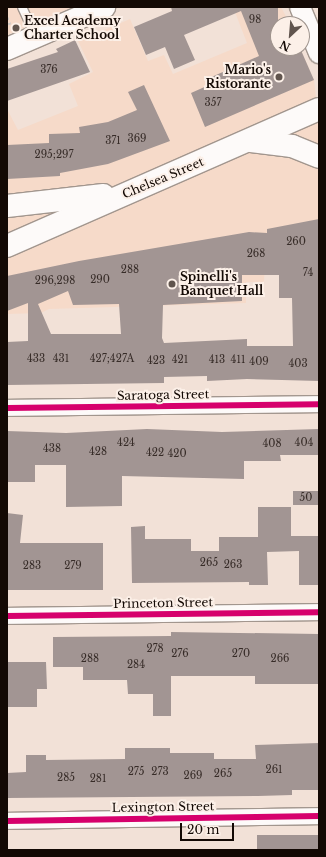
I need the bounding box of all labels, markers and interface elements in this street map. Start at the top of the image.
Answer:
place label: Excel Academy Charter School [24,14,121,42]
house number: 98 [249,14,261,26]
north arrow [270,16,310,56]
marker: Excel Academy Charter School [11,23,21,33]
text: N [277,37,293,54]
place label: Mario's Ristorante [206,63,271,91]
house number: 376 [40,64,58,76]
marker: Mario's Ristorante [274,72,284,82]
house number: 357 [205,97,221,109]
house number: 369 [127,133,147,145]
house number: 371 [105,135,121,147]
house number: 295;297 [35,149,73,161]
street label: Chelsea Street [120,154,206,202]
house number: 260 [286,236,306,248]
house number: 268 [247,248,265,260]
house number: 288 [121,264,139,276]
house number: 74 [303,267,313,279]
place label: Spinelli's Banquet Hall [180,270,263,298]
house number: 290 [90,274,110,286]
house number: 296,298 [35,275,75,287]
marker: Spinelli's Banquet Hall [167,279,177,289]
house number: 433 [27,353,45,365]
house number: 431 [53,353,69,365]
house number: 427;427A [90,353,134,365]
house number: 421 [172,354,188,366]
house number: 413 [209,354,225,366]
house number: 411 [231,354,245,366]
house number: 423 [147,355,165,367]
house number: 409 [249,356,269,368]
house number: 403 [288,358,308,370]
street label: Saratoga Street [117,387,209,403]
house number: 424 [117,437,135,449]
house number: 404 [295,437,313,449]
house number: 408 [262,438,282,450]
house number: 438 [43,443,61,455]
house number: 428 [89,446,107,458]
house number: 422 [146,447,164,459]
house number: 420 [167,448,187,460]
house number: 50 [300,492,312,504]
house number: 265 [200,557,218,569]
house number: 263 [224,559,242,571]
house number: 283 [23,560,41,572]
house number: 279 [64,560,82,572]
street label: Princeton Street [113,595,213,611]
house number: 278 [146,643,164,655]
house number: 276 [171,648,189,660]
house number: 270 [232,648,250,660]
house number: 288 [81,653,99,665]
house number: 266 [270,653,290,665]
house number: 284 [127,659,145,671]
house number: 261 [265,764,283,776]
house number: 275 [128,766,144,778]
house number: 273 [151,766,169,778]
house number: 265 [214,768,232,780]
house number: 269 [183,770,203,782]
house number: 285 [57,772,75,784]
house number: 281 [90,773,106,785]
street label: Lexington Street [112,799,214,815]
scale bar [182,815,236,841]
text: 20 m [187,822,219,837]

